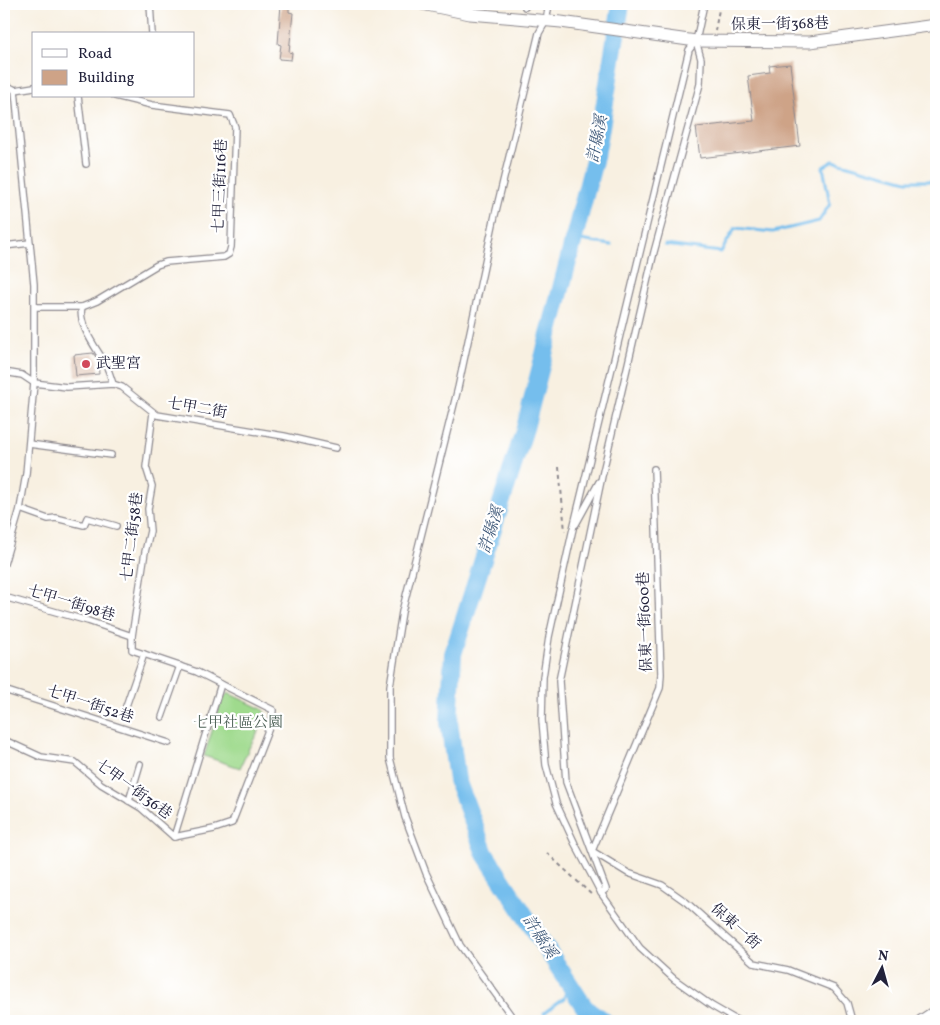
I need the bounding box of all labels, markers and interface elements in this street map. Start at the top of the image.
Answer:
street label: 保東一街368巷 [731,14,829,36]
legend [32,32,195,98]
text: Road [78,44,112,65]
text: Building [78,68,135,89]
water label: 許縣溪 [583,111,614,165]
street label: 七甲三街116巷 [209,139,233,233]
place label: 武聖宮 [96,354,141,375]
marker: 武聖宮 [80,358,92,370]
street label: 七甲二街 [166,393,228,425]
street label: 七甲二街58巷 [117,491,149,583]
water label: 許縣溪 [474,502,510,556]
street label: 保東一街600巷 [634,571,658,673]
street label: 七甲一街98巷 [25,581,117,627]
street label: 七甲一街52巷 [44,681,136,729]
park label: 七甲社區公園 [193,713,283,734]
street label: 七甲一街36巷 [90,755,176,825]
street label: 保東一街 [706,899,764,955]
water label: 許縣溪 [517,911,562,965]
north arrow [858,942,908,992]
text: N [877,947,889,967]

